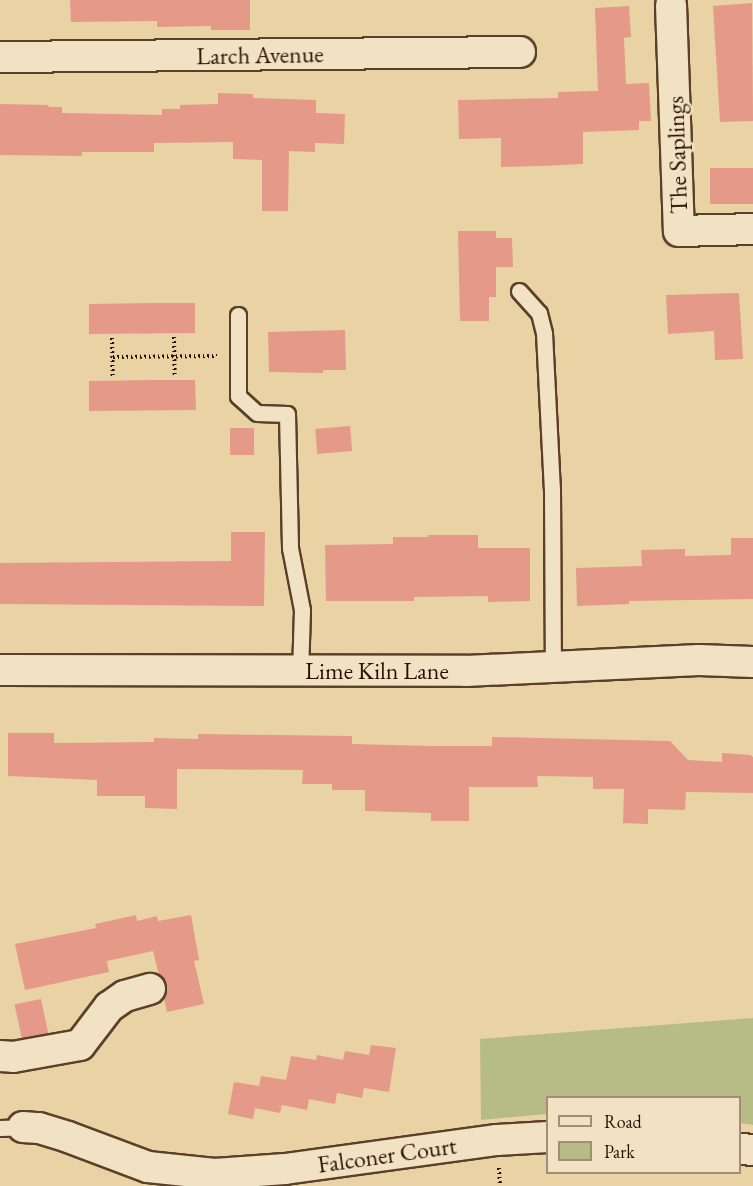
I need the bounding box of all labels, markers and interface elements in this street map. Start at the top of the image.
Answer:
street label: Larch Avenue [196,39,324,71]
street label: The Saplings [661,96,693,214]
street label: Lime Kiln Lane [305,657,449,685]
legend [546,1096,741,1174]
text: Road [604,1110,642,1133]
street label: Falconer Court [316,1131,458,1179]
text: Park [604,1140,635,1163]

